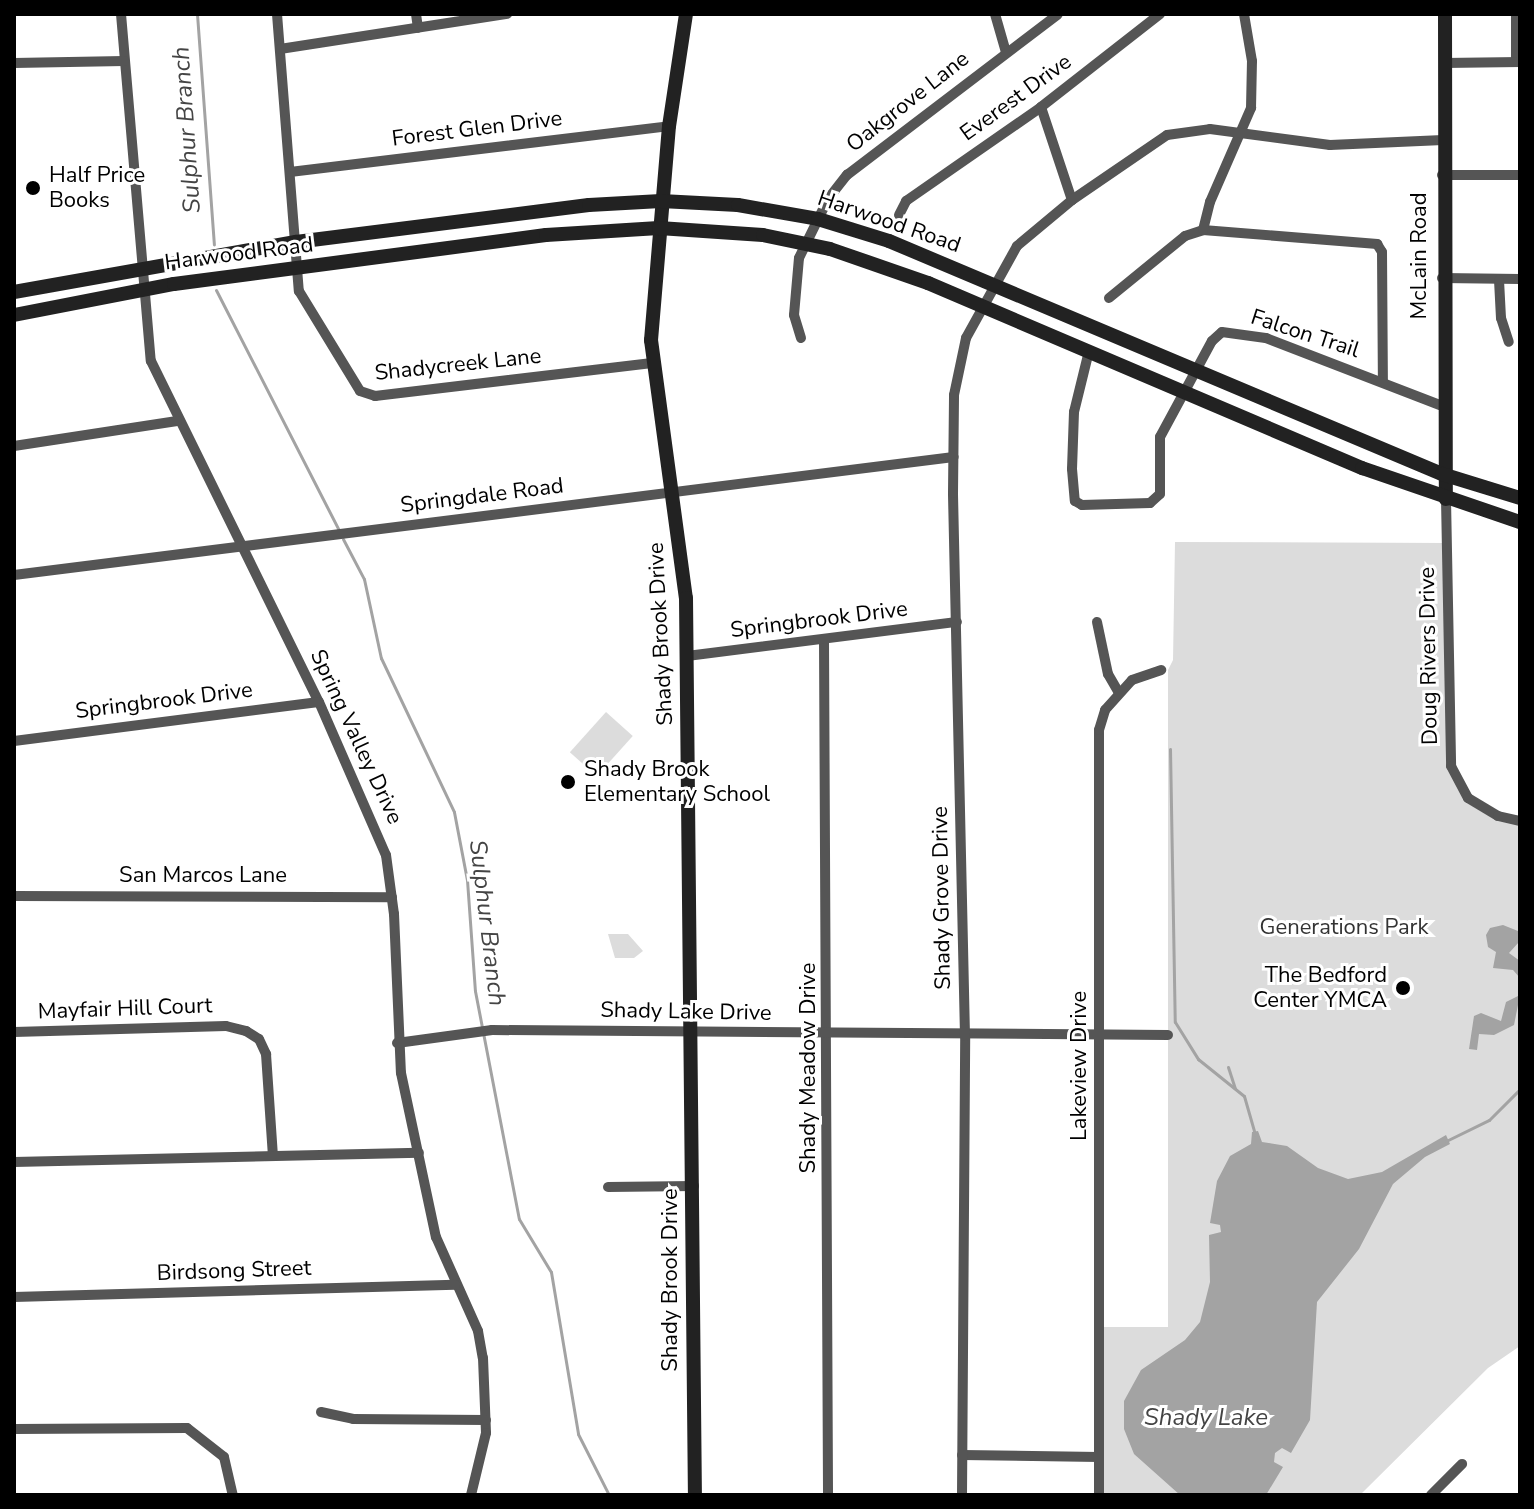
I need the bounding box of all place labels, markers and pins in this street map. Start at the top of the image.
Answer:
place label: Half Price Books [49,162,145,214]
marker: Half Price Books [24,179,42,197]
place label: Shady Brook Elementary School [584,756,770,808]
marker: Shady Brook Elementary School [559,773,577,791]
place label: The Bedford Center YMCA [1253,962,1387,1014]
marker: The Bedford Center YMCA [1394,979,1412,997]

